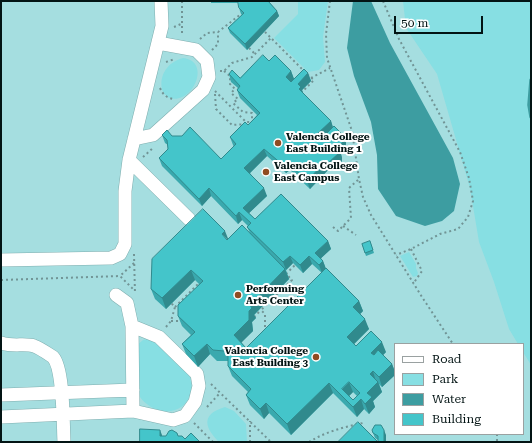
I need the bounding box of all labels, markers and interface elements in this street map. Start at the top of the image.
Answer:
scale bar [396,8,485,34]
text: 50 m [401,16,428,30]
place label: Valencia College East Building 1 [286,131,370,154]
marker: Valencia College East Building 1 [273,138,283,148]
place label: Valencia College East Campus [274,160,358,184]
marker: Valencia College East Campus [261,167,271,177]
place label: Performing Arts Center [246,283,304,306]
marker: Performing Arts Center [233,290,243,300]
legend [394,343,524,435]
place label: Valencia College East Building 3 [224,345,308,368]
marker: Valencia College East Building 3 [311,352,321,362]
text: Road [432,352,461,366]
text: Park [432,372,458,386]
text: Water [432,392,466,406]
text: Building [432,412,481,426]

